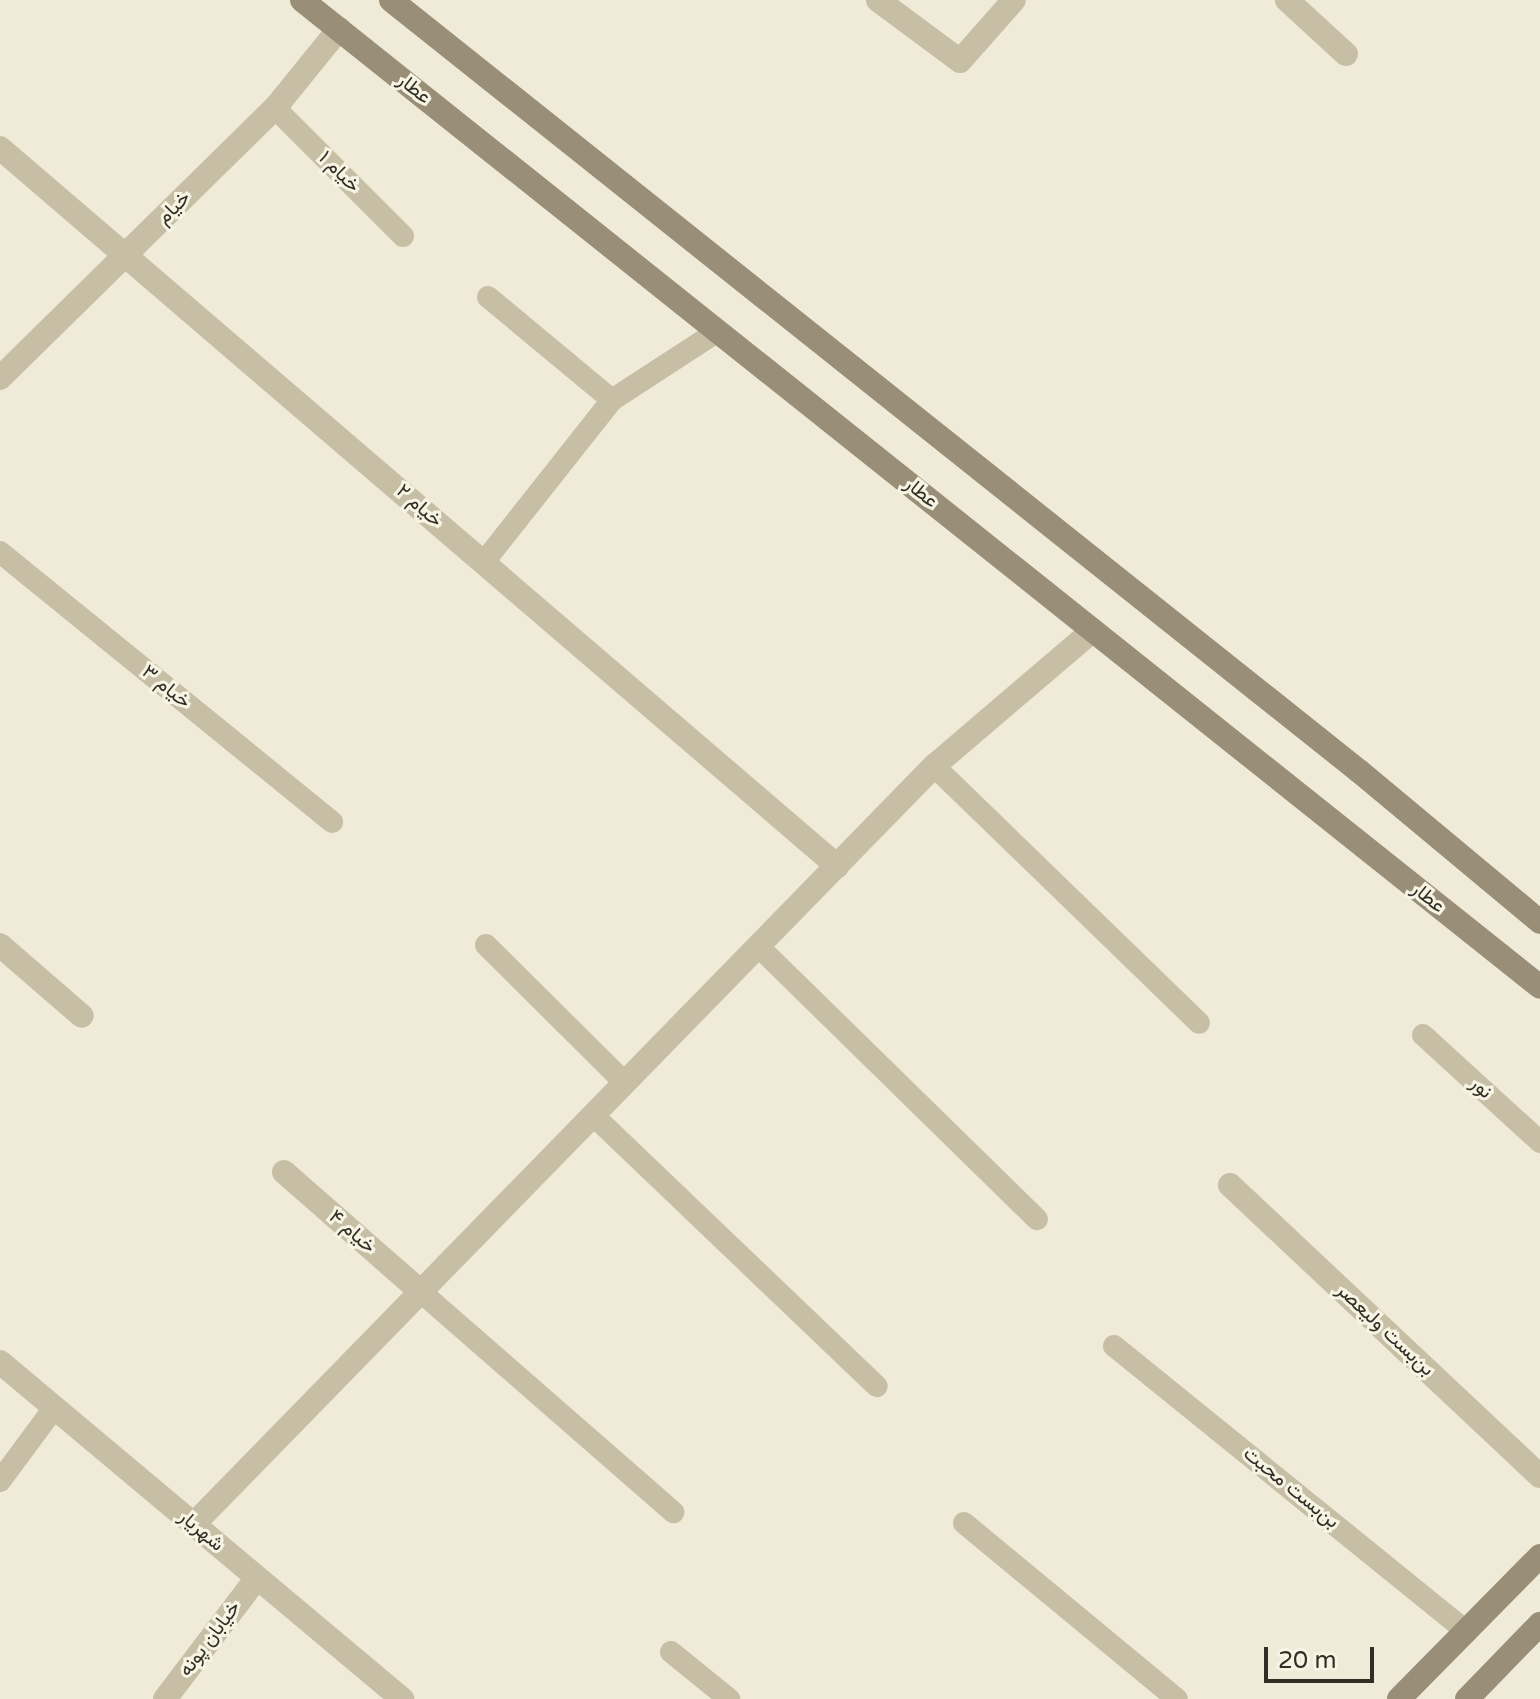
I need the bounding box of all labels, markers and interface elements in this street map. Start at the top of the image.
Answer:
street label: عطار [392,68,436,110]
street label: خیام ۱ [313,146,365,198]
street label: خیام [152,186,196,230]
street label: عطار [899,472,943,514]
street label: خیام ۲ [391,479,447,533]
street label: خیام ۳ [137,660,195,714]
street label: عطار [1406,877,1450,919]
street label: نور [1465,1072,1497,1104]
street label: خیام ۴ [324,1205,380,1259]
street label: بن‌بست ولیعصر [1331,1279,1439,1381]
street label: بن‌بست محبت [1238,1442,1344,1534]
street label: شهریار [173,1505,229,1557]
street label: خیابان پونه [174,1597,246,1681]
scale bar [1268,1631,1378,1681]
text: 20 m [1278,1646,1336,1675]

